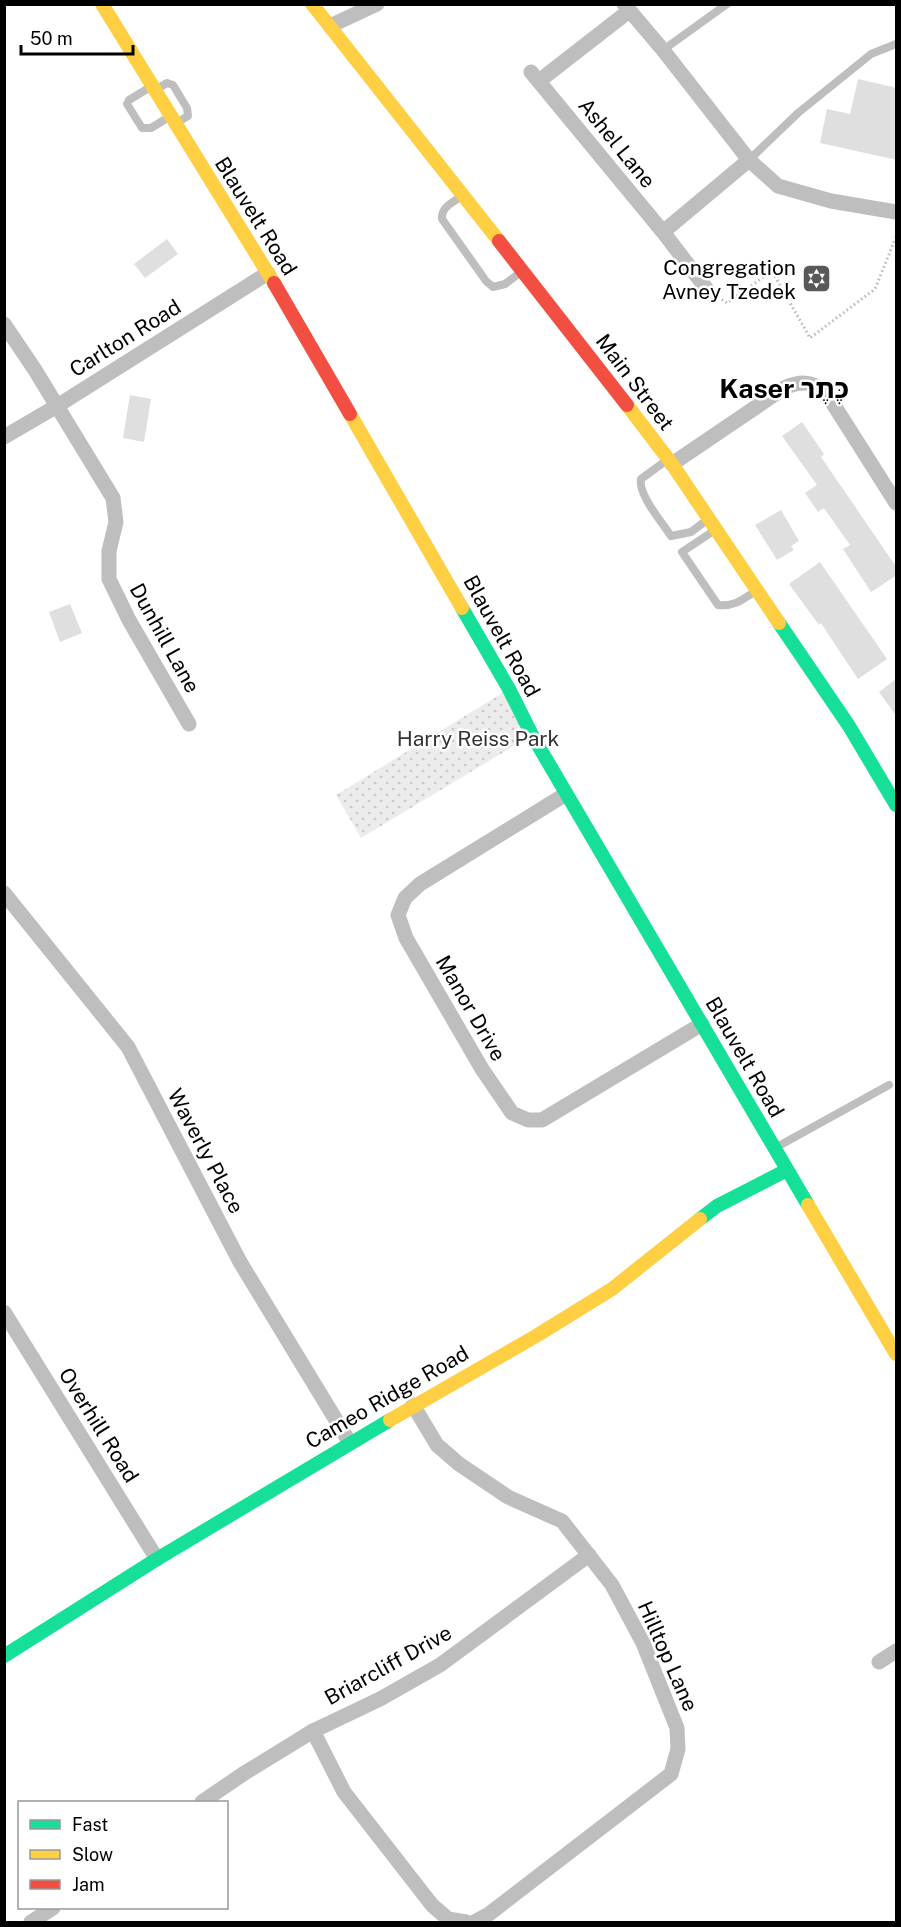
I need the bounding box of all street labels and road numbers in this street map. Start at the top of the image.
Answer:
street label: Ashel Lane [573,93,661,193]
street label: Blauvelt Road [210,152,302,280]
street label: Carlton Road [65,294,185,382]
street label: Main Street [591,329,679,435]
street label: Blauvelt Road [458,571,546,701]
street label: Dunhill Lane [125,579,205,697]
street label: Manor Drive [431,951,511,1065]
street label: Blauvelt Road [700,992,790,1122]
street label: Waverly Place [163,1084,249,1218]
street label: Cameo Ridge Road [301,1340,473,1454]
street label: Overhill Road [54,1363,144,1487]
street label: Hilltop Lane [633,1597,703,1715]
street label: Briarcliff Drive [320,1620,456,1710]

